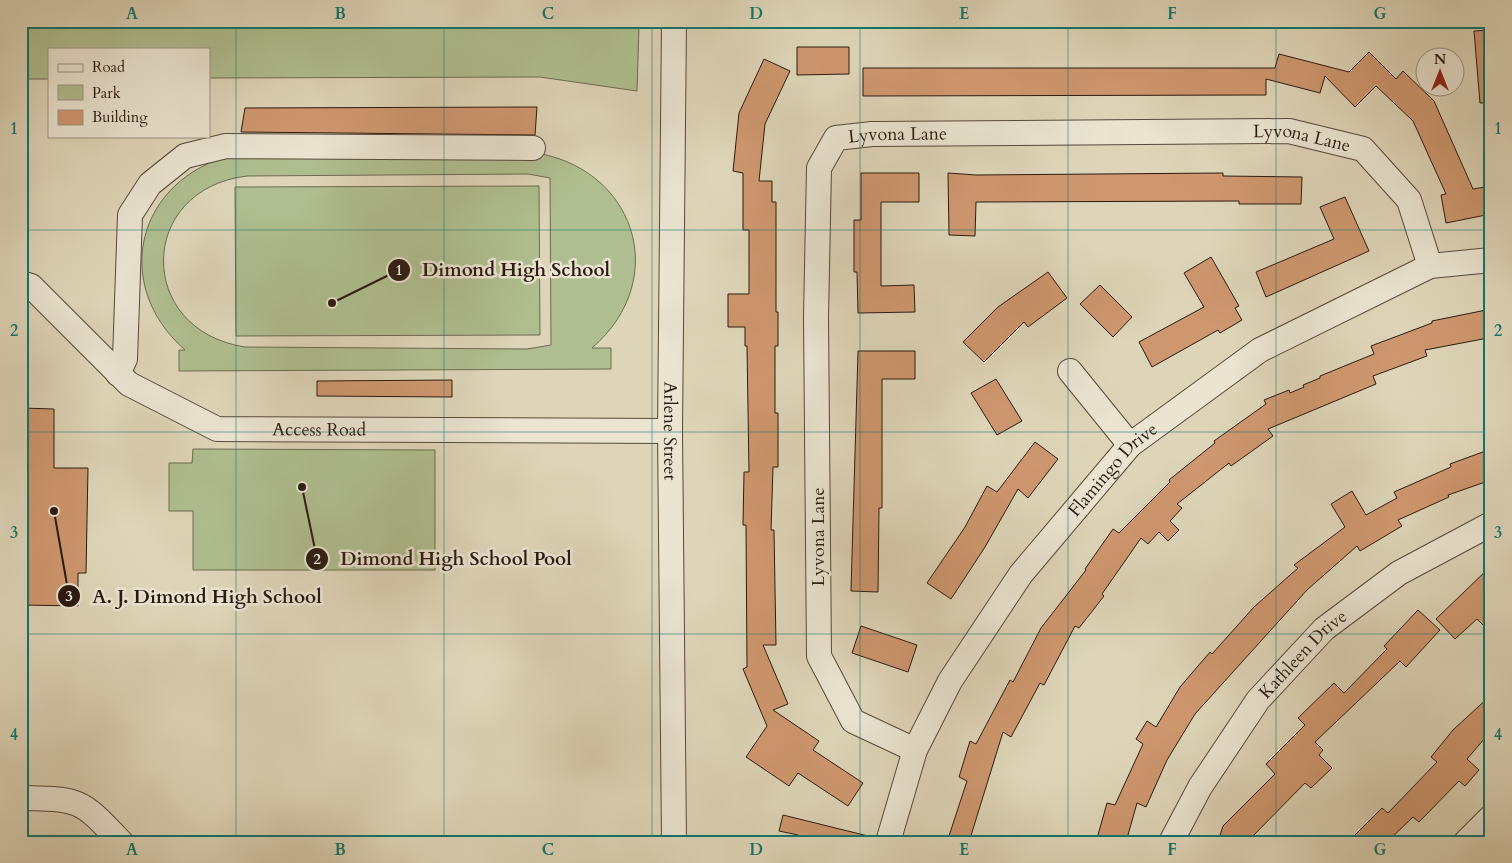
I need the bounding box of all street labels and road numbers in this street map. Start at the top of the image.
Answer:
street label: Lyvona Lane [1253,118,1353,158]
street label: Lyvona Lane [847,121,947,149]
street label: Arlene Street [657,381,683,481]
street label: Access Road [272,417,367,442]
street label: Flamingo Drive [1062,417,1163,522]
street label: Lyvona Lane [806,487,831,587]
street label: Kathleen Drive [1253,604,1352,704]

